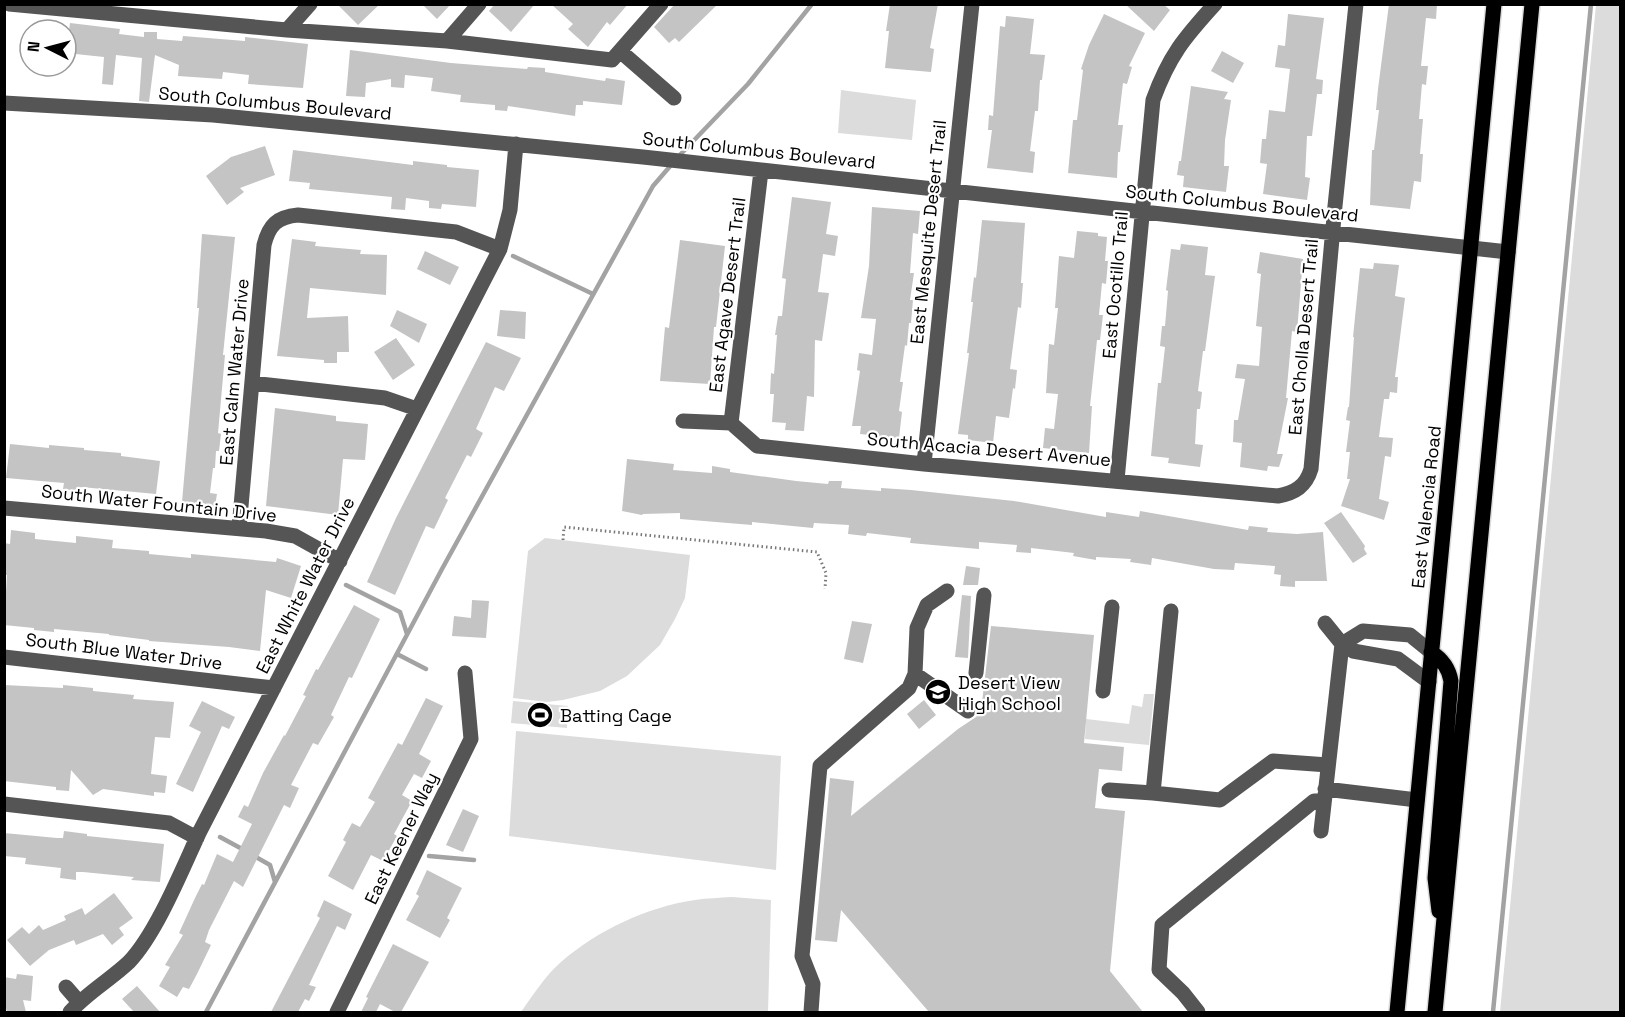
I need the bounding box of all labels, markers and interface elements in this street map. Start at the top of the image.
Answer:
north arrow [18,18,78,78]
text: N [23,40,45,53]
street label: South Columbus Boulevard [157,81,393,125]
street label: East Mesquite Desert Trail [905,119,951,345]
street label: South Columbus Boulevard [641,126,877,174]
street label: South Columbus Boulevard [1124,179,1360,227]
street label: East Agave Desert Trail [704,196,750,394]
street label: East Ocotillo Trail [1097,210,1133,360]
street label: East Cholla Desert Trail [1283,238,1323,436]
street label: East Calm Water Drive [214,278,254,466]
street label: East Valencia Road [1406,424,1446,590]
street label: South Acacia Desert Avenue [866,427,1112,471]
street label: South Water Fountain Drive [40,479,278,527]
street label: East White Water Drive [250,493,360,677]
street label: South Blue Water Drive [24,628,224,674]
place label: Desert View High School [958,671,1061,715]
school or university icon: Desert View High School [923,677,953,707]
sports icon: Batting Cage [525,700,555,730]
place label: Batting Cage [560,704,672,727]
street label: East Keener Way [359,768,443,908]

